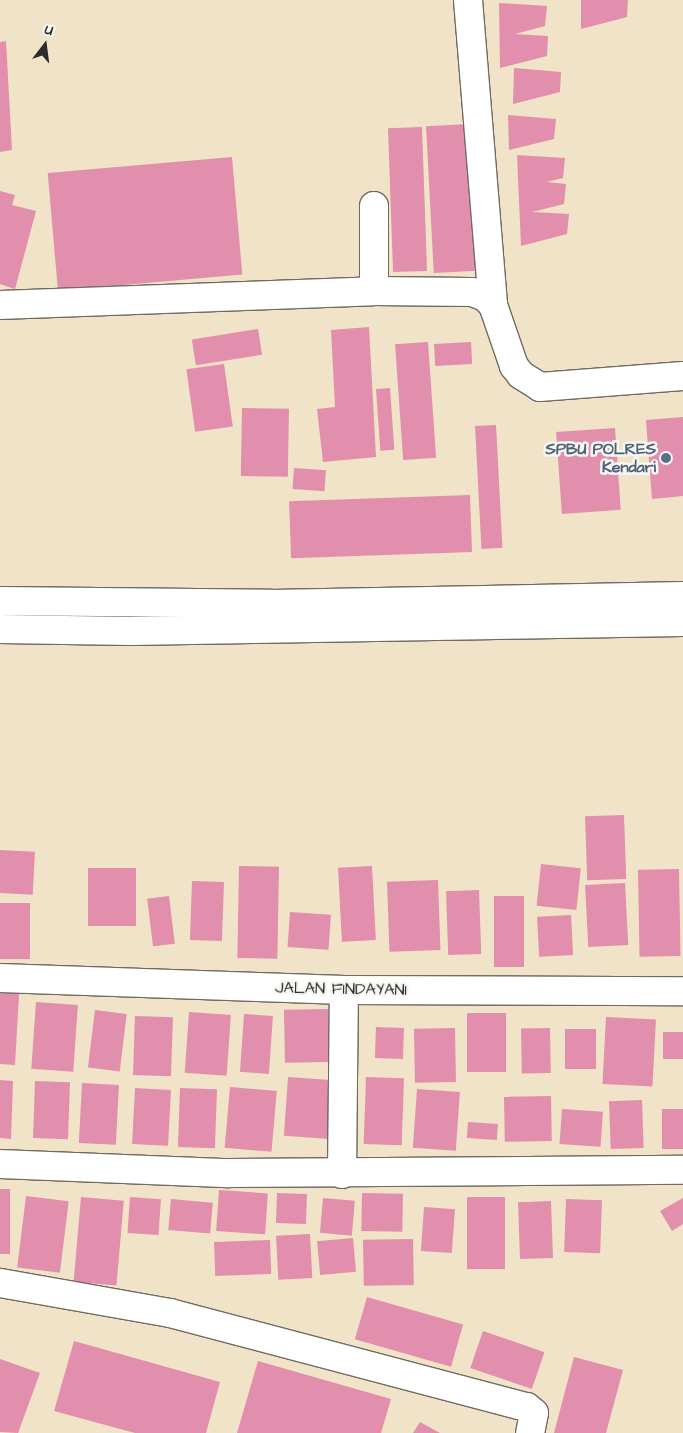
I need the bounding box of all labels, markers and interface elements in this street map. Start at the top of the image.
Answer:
north arrow [20,20,70,70]
text: U [42,20,55,41]
place label: SPBU POLRES Kendari [546,439,656,477]
marker: SPBU POLRES Kendari [660,452,672,464]
street label: JALAN FINDAYANI [275,978,407,1000]

